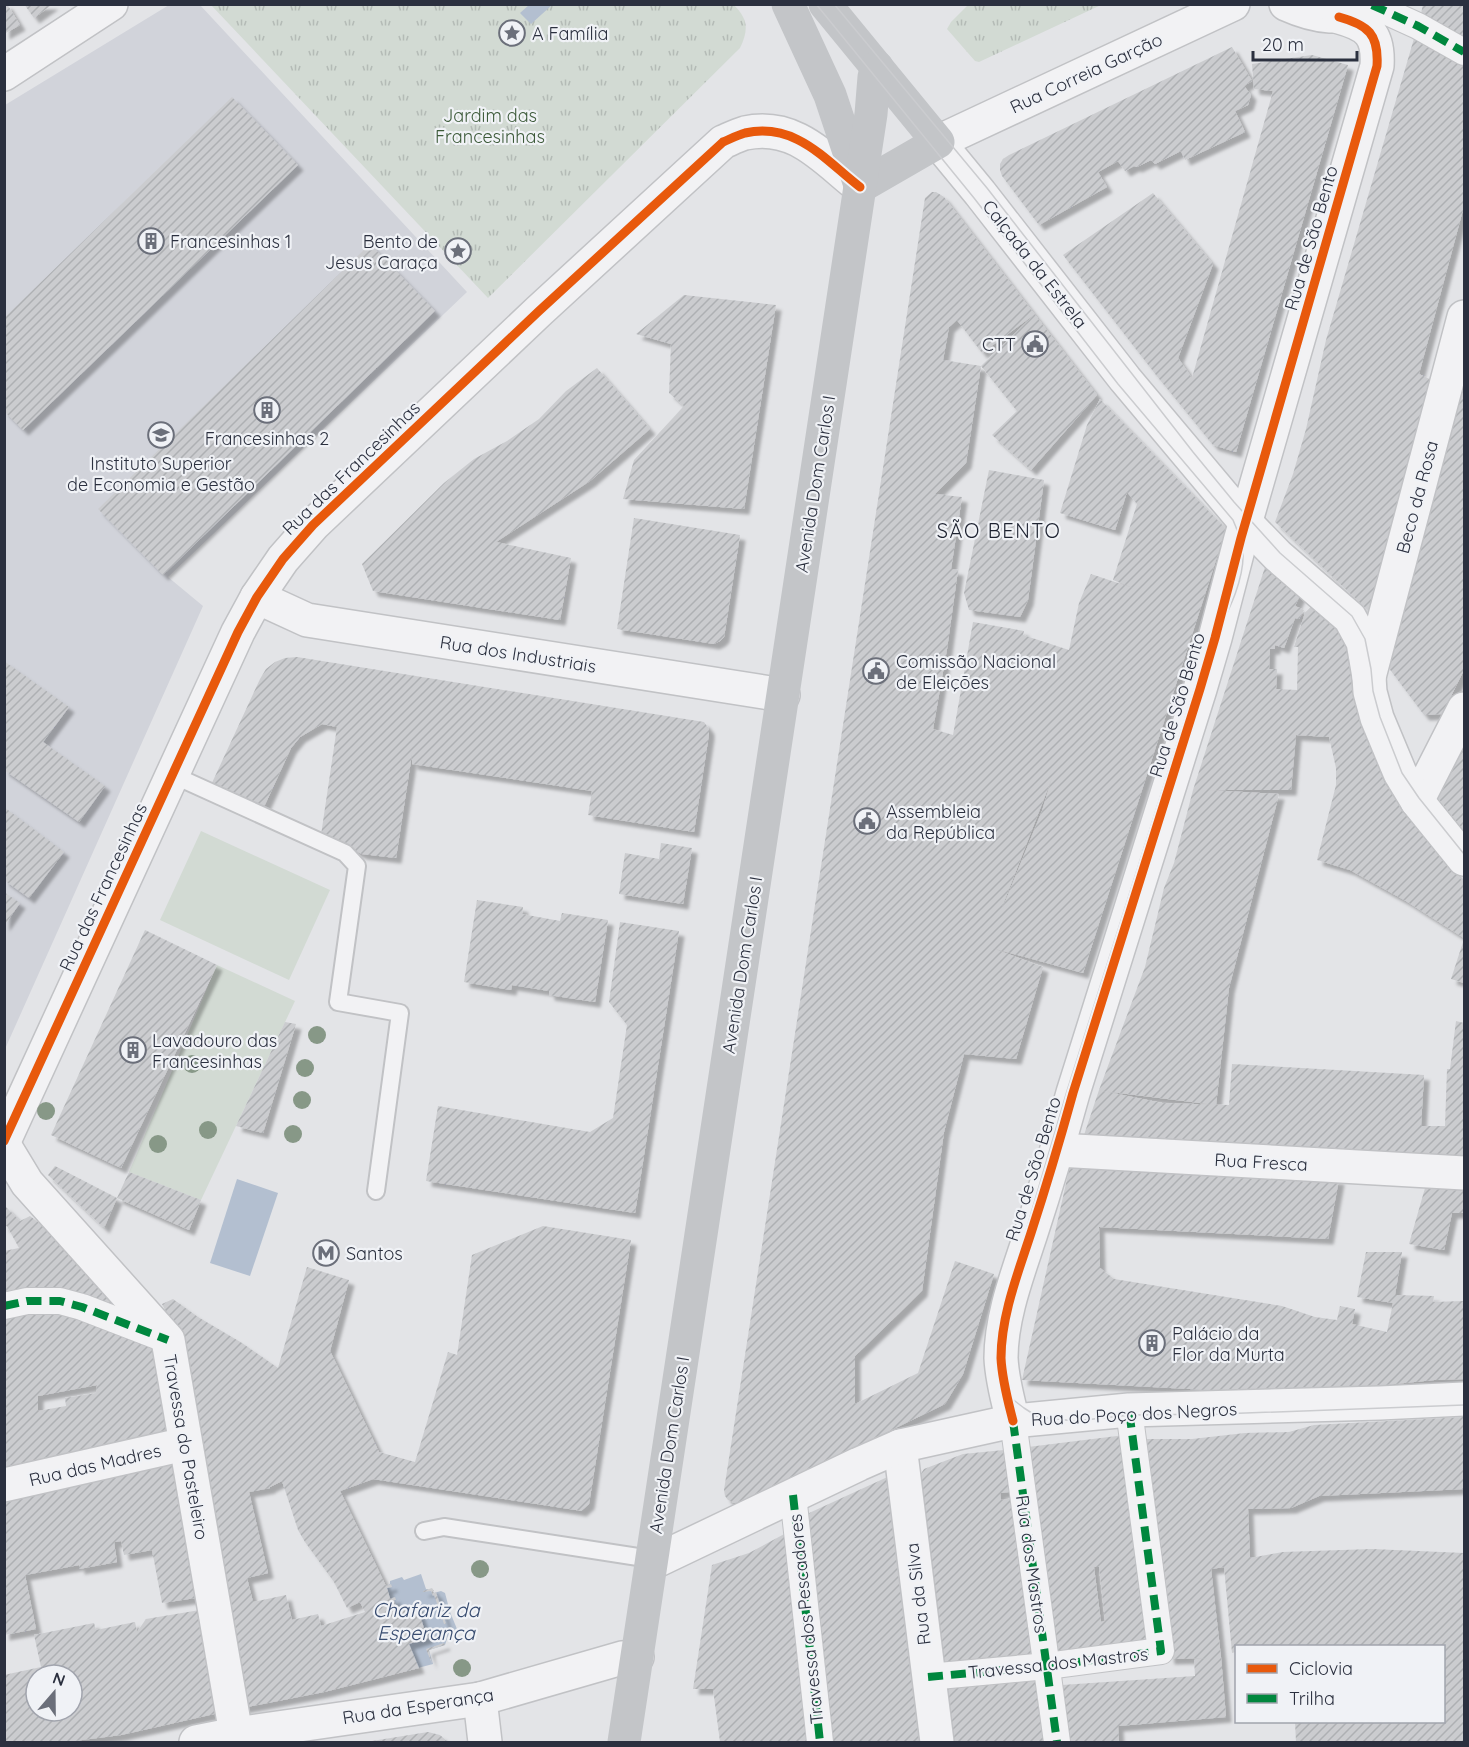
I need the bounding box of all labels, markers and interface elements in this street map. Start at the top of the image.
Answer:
place icon: A Família [497,18,527,48]
place label: A Família [532,22,608,45]
scale bar [1253,24,1356,62]
street label: Rua Correia Garção [1006,28,1166,118]
text: 20 m [1262,33,1304,56]
park label: Jardim das Francesinhas [435,104,545,148]
street label: Rua de São Bento [1279,163,1343,313]
street label: Calçada da Estrela [978,195,1092,333]
building icon: Francesinhas 1 [136,226,166,256]
place label: Francesinhas 1 [170,230,291,253]
place label: Bento de Jesus Caraça [325,230,438,274]
place icon: Bento de Jesus Caraça [443,236,473,266]
public building icon: CTT [1020,329,1050,359]
place label: CTT [982,333,1016,356]
street label: Avenida Dom Carlos I [790,394,840,574]
building icon: Francesinhas 2 [252,395,282,425]
street label: Rua das Francesinhas [277,396,425,540]
school or university icon: Instituto Superior de Economia e Gestão [146,420,176,450]
place label: Francesinhas 2 [205,427,329,450]
street label: Beco da Rosa [1391,438,1443,556]
place label: Instituto Superior de Economia e Gestão [67,452,255,496]
district label: SÃO BENTO [937,518,1061,543]
street label: Rua dos Industriais [438,630,598,678]
street label: Rua de São Bento [1144,630,1210,780]
place label: Comissão Nacional de Eleições [896,650,1056,694]
public building icon: Comissão Nacional de Eleições [861,656,891,686]
street label: Rua das Francesinhas [54,799,152,975]
place label: Assembleia da República [886,800,995,844]
public building icon: Assembleia da República [852,806,882,836]
street label: Avenida Dom Carlos I [717,875,767,1055]
place label: Lavadouro das Francesinhas [152,1029,277,1073]
building icon: Lavadouro das Francesinhas [118,1035,148,1065]
street label: Rua de São Bento [1000,1094,1066,1244]
street label: Rua Fresca [1214,1148,1308,1176]
metro station icon: Santos [311,1238,341,1268]
place label: Santos [346,1242,403,1265]
place label: Palácio da Flor da Murta [1172,1322,1285,1366]
building icon: Palácio da Flor da Murta [1137,1328,1167,1358]
street label: Travessa do Pasteleiro [158,1352,214,1542]
street label: Avenida Dom Carlos I [644,1355,694,1535]
street label: Rua do Poço dos Negros [1030,1397,1238,1431]
street label: Rua das Madres [27,1439,163,1491]
street label: Rua dos Mastros [1011,1493,1053,1635]
street label: Travessa dos Pescadores [784,1513,828,1725]
street label: Rua da Silva [900,1542,936,1646]
water label: Chafariz da Esperança [372,1597,481,1645]
street label: Travessa dos Mastros [967,1642,1149,1684]
legend [1235,1645,1445,1723]
text: Ciclovia [1289,1657,1353,1680]
north arrow [24,1663,84,1723]
text: N [50,1667,68,1690]
street label: Rua da Esperança [341,1683,495,1729]
text: Trilha [1289,1687,1335,1710]

